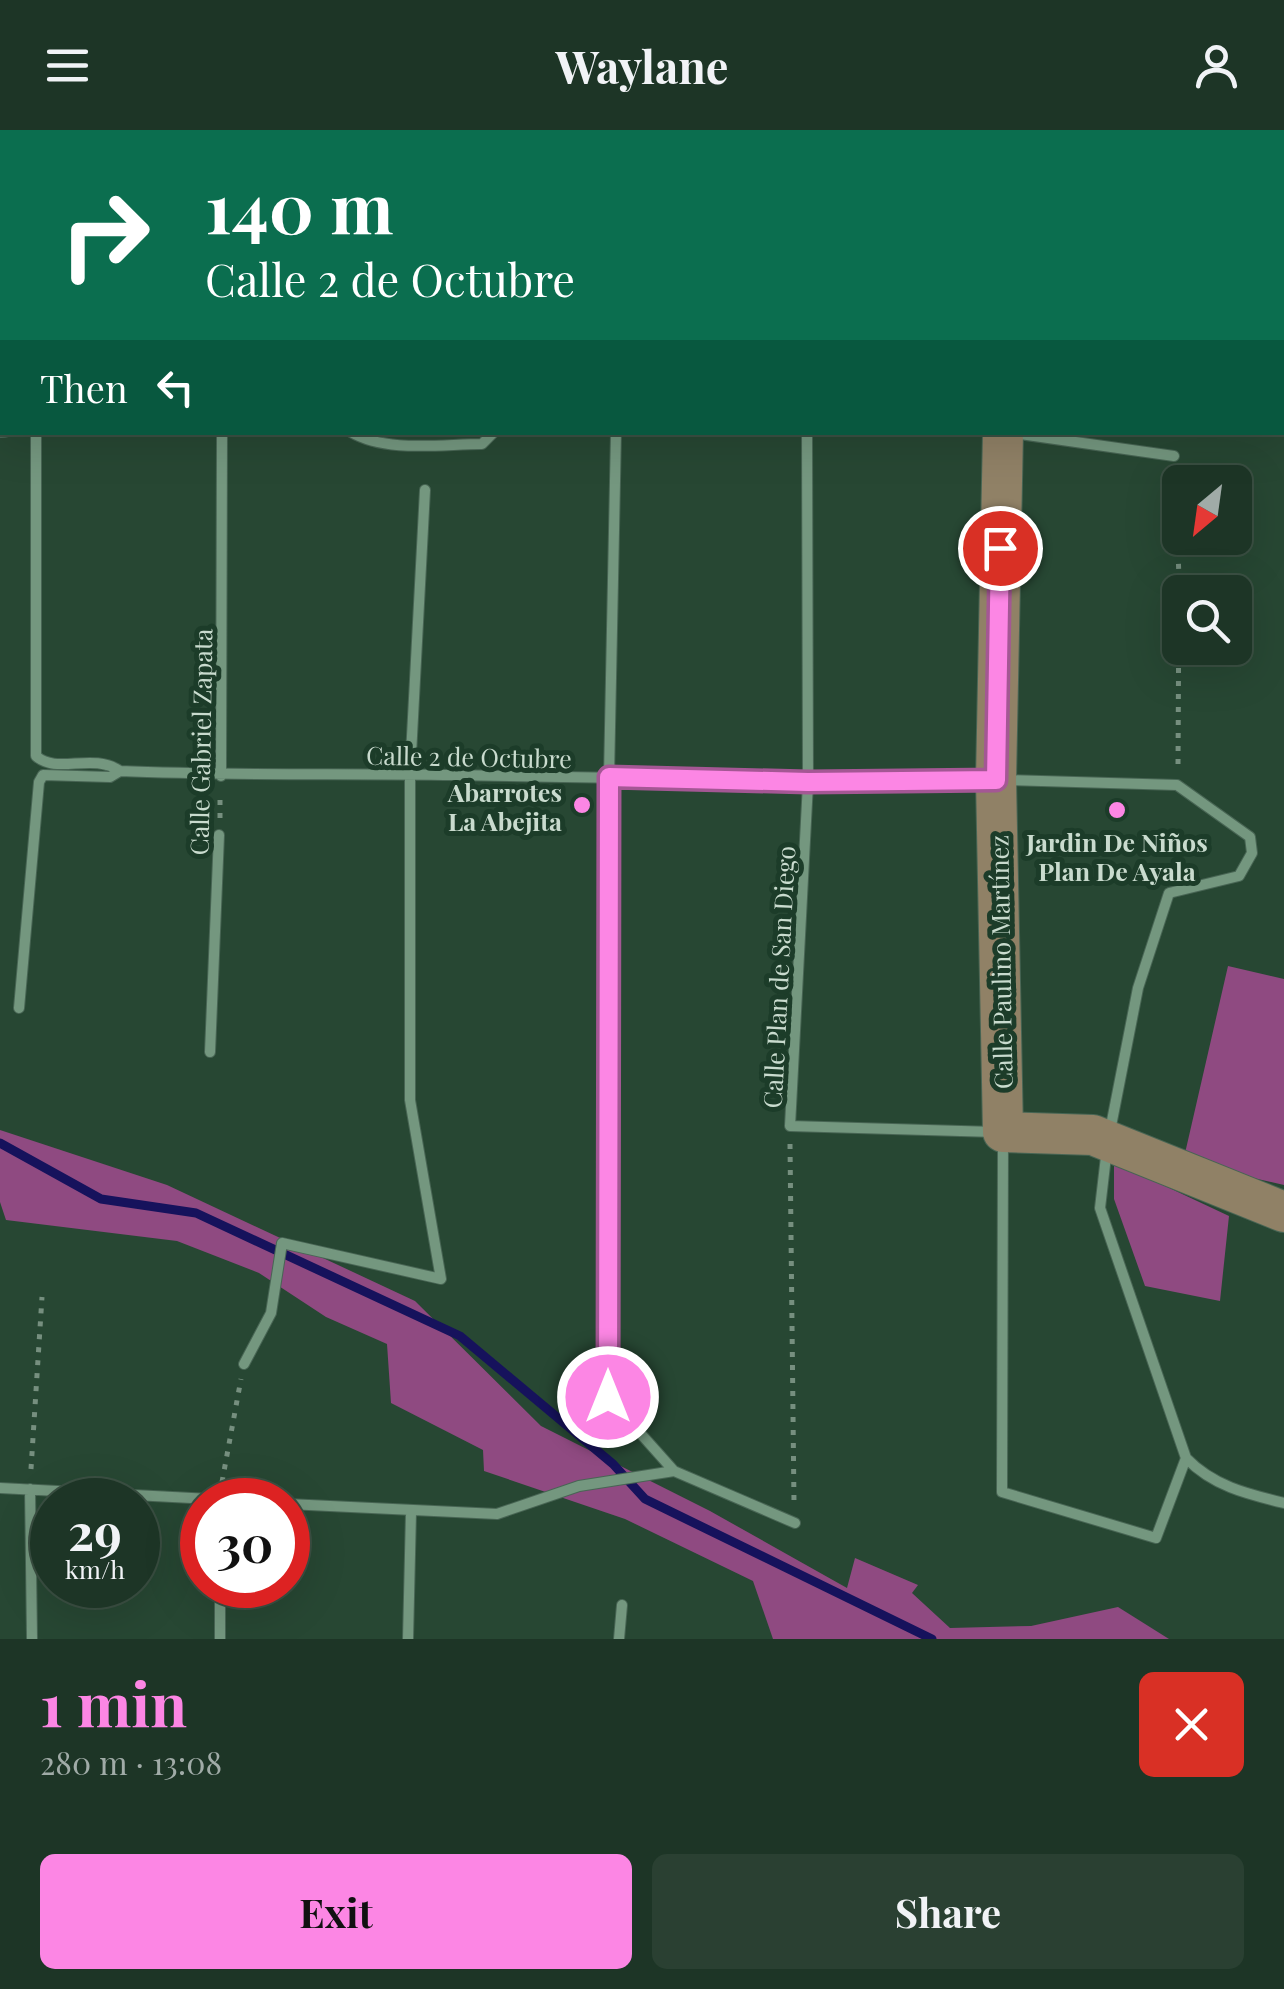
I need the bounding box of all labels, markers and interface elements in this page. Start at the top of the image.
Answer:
text: Waylane [555,35,729,95]
icon: menu [40,38,95,93]
icon: person [1189,38,1244,93]
text: 140 m [205,158,394,252]
icon: right [40,170,170,300]
text: Calle 2 de Octubre [205,248,575,308]
icon: left [148,360,203,415]
text: Then [40,362,128,413]
north arrow [1162,465,1252,555]
map controls [1162,465,1252,665]
pin [958,506,1043,591]
icon: arrive [973,521,1028,576]
button: search [1162,575,1252,665]
street label: Calle Gabriel Zapata [182,628,218,856]
street label: Calle 2 de Octubre [366,738,572,774]
place label: Abarrotes La Abejita [447,775,562,837]
marker: Abarrotes La Abejita [571,794,593,816]
marker: Jardin De Niños Plan De Ayala [1106,799,1128,821]
place label: Jardin De Niños Plan De Ayala [1025,825,1208,887]
street label: Calle Paulino Martínez [981,835,1019,1089]
street label: Calle Plan de San Diego [755,845,801,1109]
position arrow [556,1345,660,1449]
speed limit sign: 30 [180,1478,310,1608]
text: 29 [68,1497,122,1564]
text: km/h [65,1552,125,1585]
text: 1 min [40,1662,187,1742]
button: close [1139,1672,1244,1777]
text: 280 m · 13:08 [40,1740,222,1783]
button: Exit [40,1854,632,1969]
button: Share [652,1854,1244,1969]

